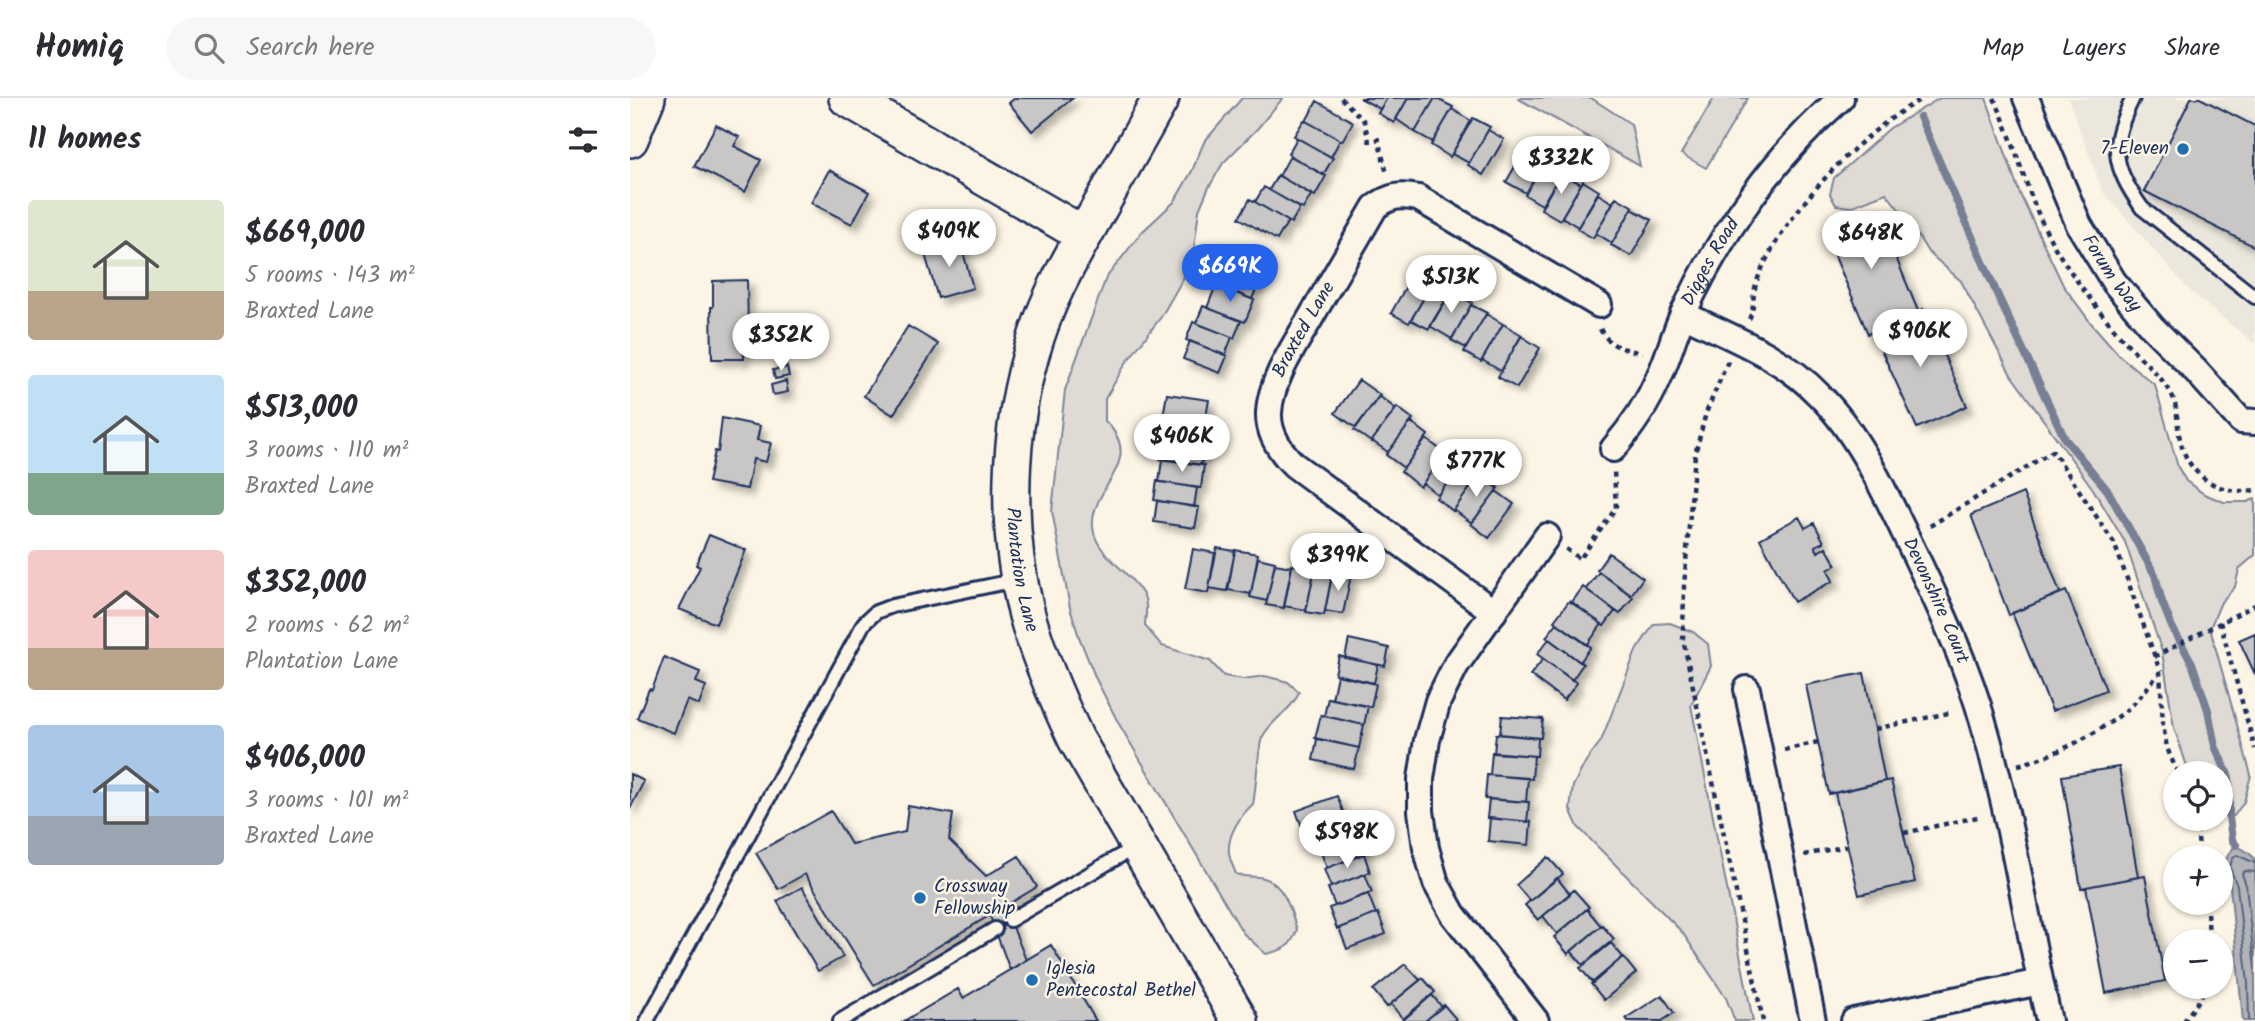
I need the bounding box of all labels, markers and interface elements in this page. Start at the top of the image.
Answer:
search box [166,17,656,80]
text: Homiq [35,22,124,75]
text: Search here [246,27,374,69]
icon: search [190,29,228,67]
text: Map [1982,29,2024,68]
text: Layers [2062,29,2126,68]
text: Share [2164,29,2220,68]
text: 11 homes [28,116,141,164]
icon: filters [564,121,602,159]
place label: 7-Eleven [2101,134,2169,164]
pin: $332K [1512,136,1610,196]
text: $332K [1528,141,1594,177]
marker: 7-Eleven [2175,141,2191,157]
pin: $409K [900,209,998,269]
text: $669,000 [245,210,365,258]
street label: Digges Road [1674,212,1748,311]
pin: $648K [1822,212,1920,271]
text: $409K [917,214,981,250]
text: $648K [1838,216,1904,252]
icon: home [84,228,168,312]
street label: Forum Way [2073,229,2150,320]
pin: $669K [1181,244,1279,304]
text: $669K [1198,249,1262,285]
pin: $513K [1402,256,1500,315]
text: 5 rooms · 143 m² [245,258,415,294]
text: $513K [1422,260,1480,296]
street label: Braxted Lane [1265,276,1344,383]
text: Braxted Lane [245,294,374,330]
pin: $906K [1871,310,1969,369]
pin: $352K [732,314,830,373]
text: $906K [1888,314,1952,350]
text: $352K [748,318,814,354]
text: $513,000 [245,385,357,433]
icon: home [84,403,168,487]
pin: $406K [1133,414,1231,474]
text: $406K [1150,419,1214,455]
text: 3 rooms · 110 m² [245,433,408,469]
pin: $777K [1427,440,1525,499]
text: $777K [1446,444,1506,480]
text: Braxted Lane [245,469,374,505]
street label: Plantation Lane [997,507,1046,637]
pin: $399K [1289,533,1387,593]
street label: Devonshire Court [1894,533,1977,669]
text: $399K [1306,538,1370,574]
text: $352,000 [245,560,366,608]
icon: home [84,578,168,662]
text: 2 rooms · 62 m² [245,608,409,644]
text: Plantation Lane [245,644,398,680]
text: $406,000 [245,735,365,783]
icon: home [84,753,168,837]
map controls [2163,761,2233,999]
button: locate [2163,761,2233,831]
text: 3 rooms · 101 m² [245,783,408,819]
pin: $598K [1298,810,1396,870]
text: $598K [1315,815,1379,851]
text: Braxted Lane [245,819,374,855]
button: + [2163,845,2233,915]
place label: Crossway Fellowship [934,872,1015,924]
marker: Crossway Fellowship [912,890,928,906]
button: − [2163,929,2233,999]
place label: Iglesia Pentecostal Bethel [1046,954,1196,1006]
marker: Iglesia Pentecostal Bethel [1024,972,1040,988]

